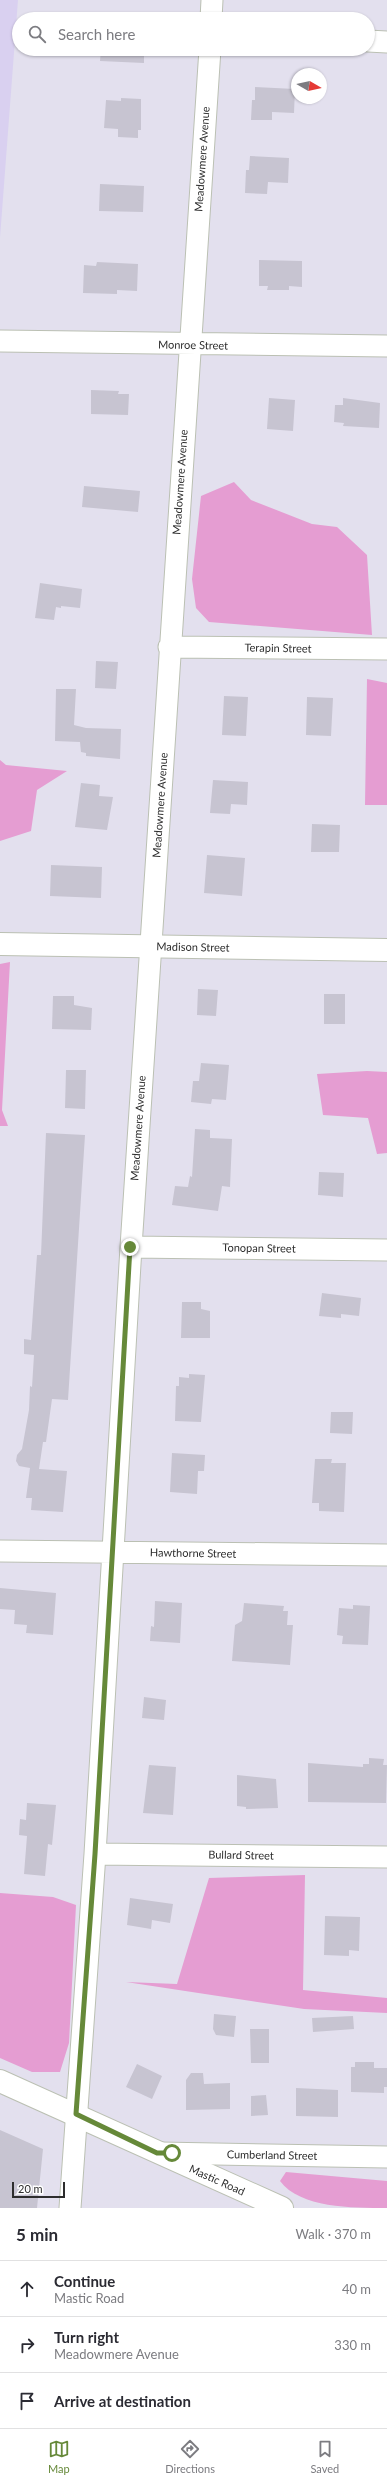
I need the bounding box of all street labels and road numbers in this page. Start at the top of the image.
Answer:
street label: Meadowmere Avenue [191,106,212,212]
street label: Monroe Street [158,337,228,352]
street label: Meadowmere Avenue [169,429,190,535]
street label: Terapin Street [244,640,312,655]
street label: Meadowmere Avenue [149,752,170,858]
street label: Madison Street [156,939,230,954]
street label: Meadowmere Avenue [127,1075,148,1181]
street label: Tonopan Street [222,1240,296,1255]
street label: Hawthorne Street [150,1545,236,1560]
street label: Bullard Street [208,1847,274,1862]
street label: Cumberland Street [227,2147,317,2162]
street label: Mastic Road [187,2161,247,2198]

